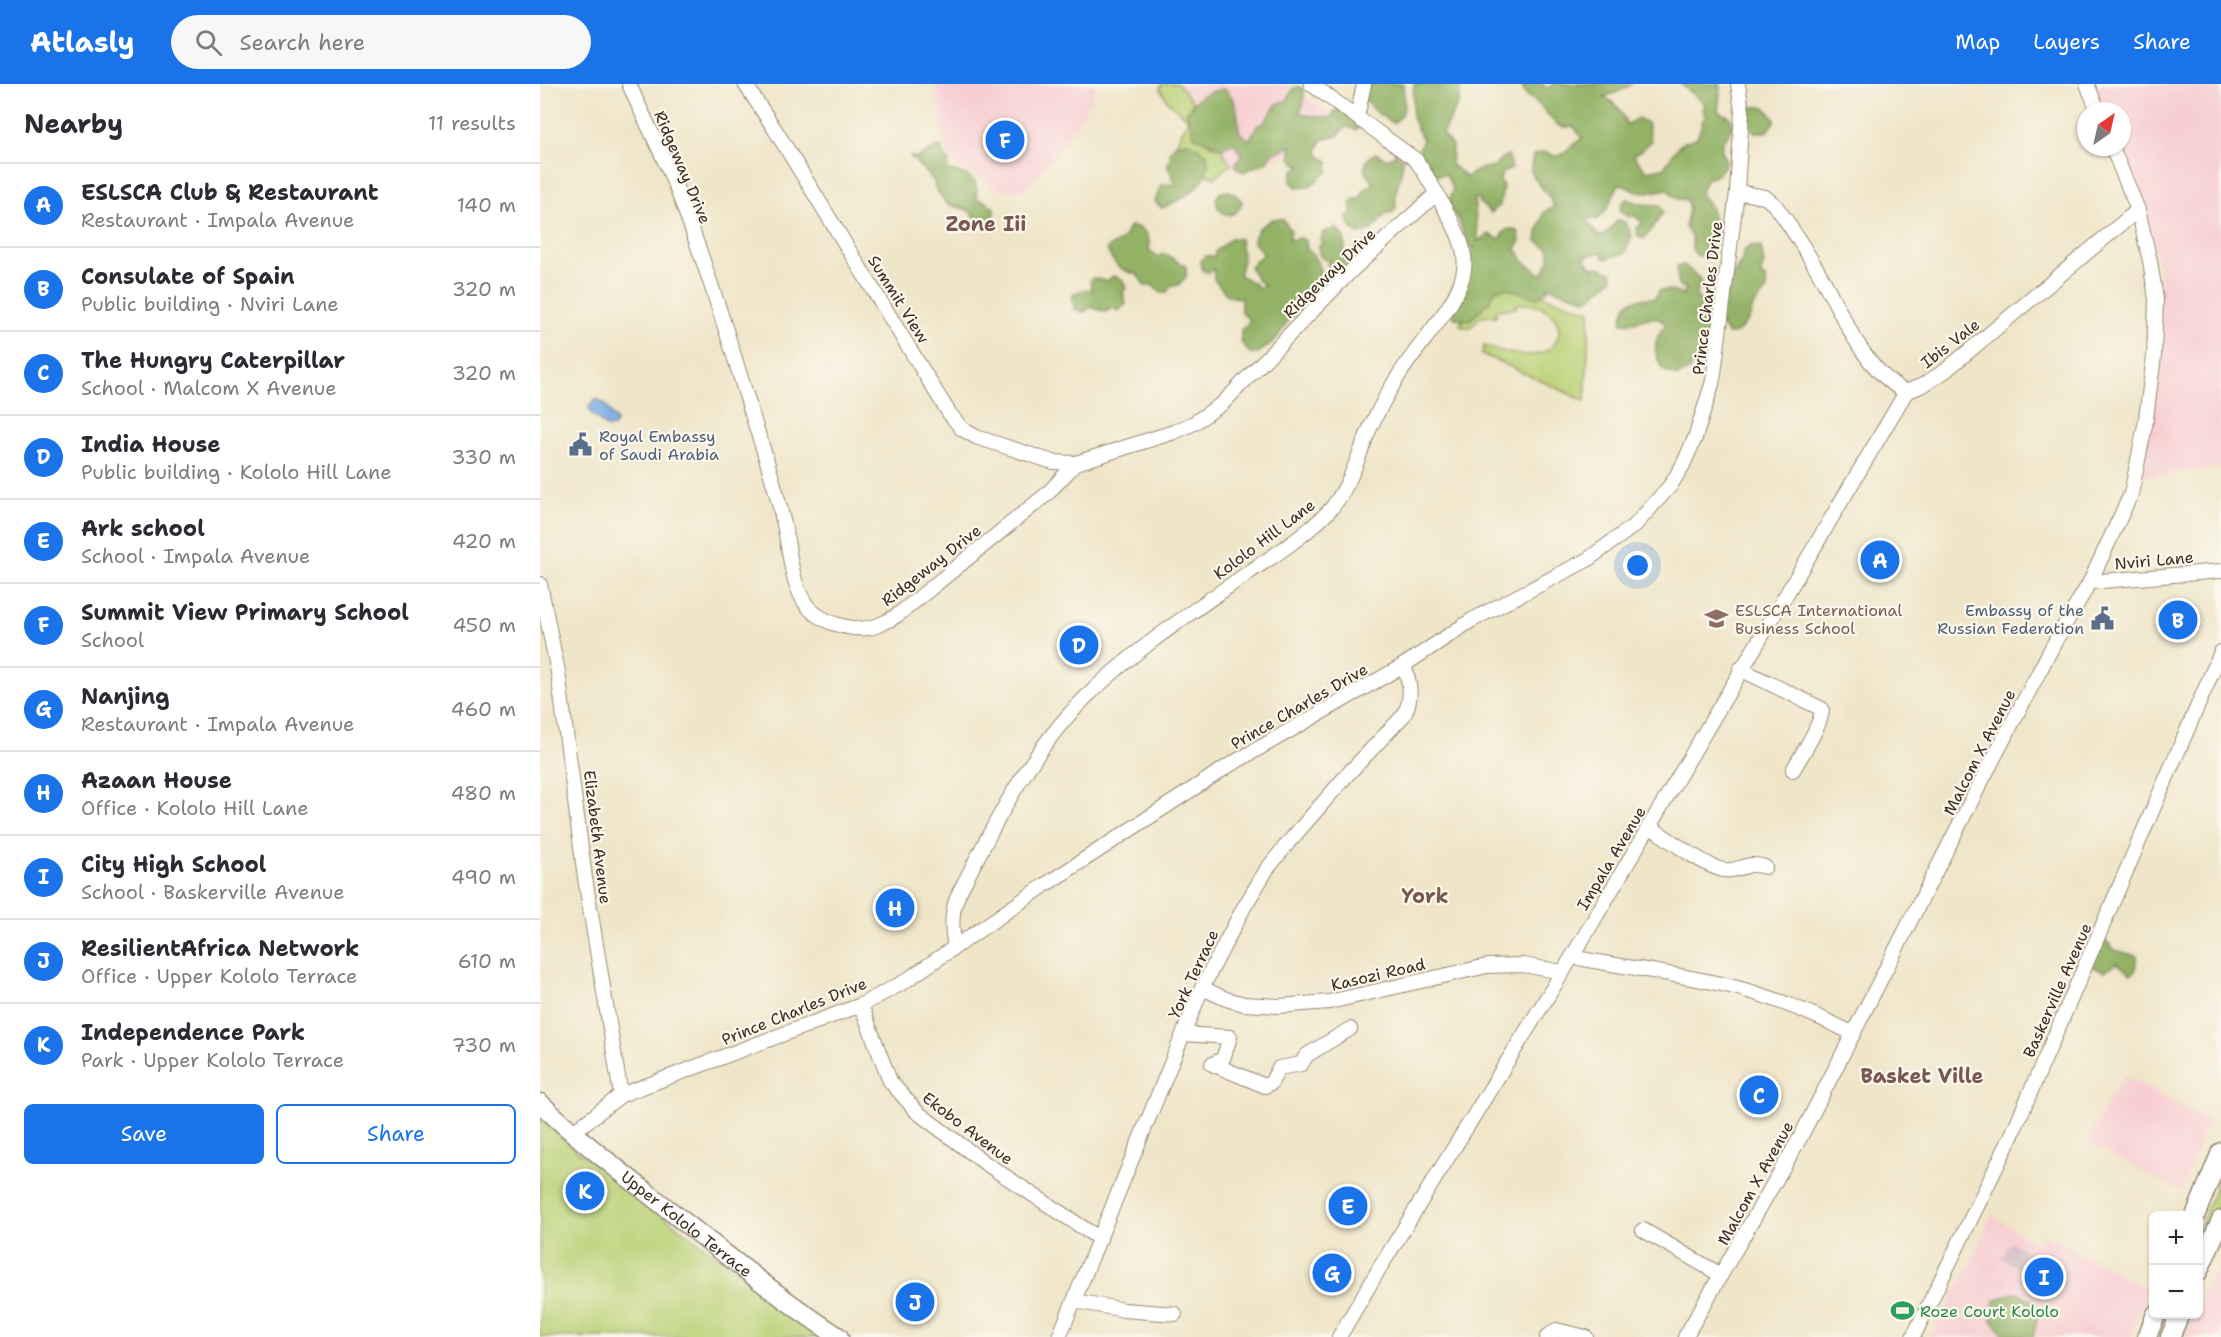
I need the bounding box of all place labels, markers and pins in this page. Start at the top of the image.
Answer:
pin: F [986,118,1024,162]
place label: Royal Embassy of Saudi Arabia [599,426,719,465]
public building icon: Royal Embassy of Saudi Arabia [568,432,594,458]
pin: A [1860,538,1900,582]
pin: B [2158,598,2198,642]
place label: ESLSCA International Business School [1735,600,1903,639]
place label: Embassy of the Russian Federation [1937,600,2084,639]
school or university icon: ESLSCA International Business School [1704,606,1730,632]
public building icon: Embassy of the Russian Federation [2089,606,2115,632]
pin: D [1060,622,1098,668]
pin: H [876,886,914,930]
pin: C [1740,1072,1778,1118]
pin: K [566,1168,604,1214]
pin: E [1328,1184,1368,1228]
pin: G [1312,1250,1352,1296]
pin: I [2024,1254,2064,1300]
pin: J [896,1280,934,1324]
sports icon: Roze Court Kololo [1889,1298,1915,1324]
place label: Roze Court Kololo [1920,1301,2059,1322]

